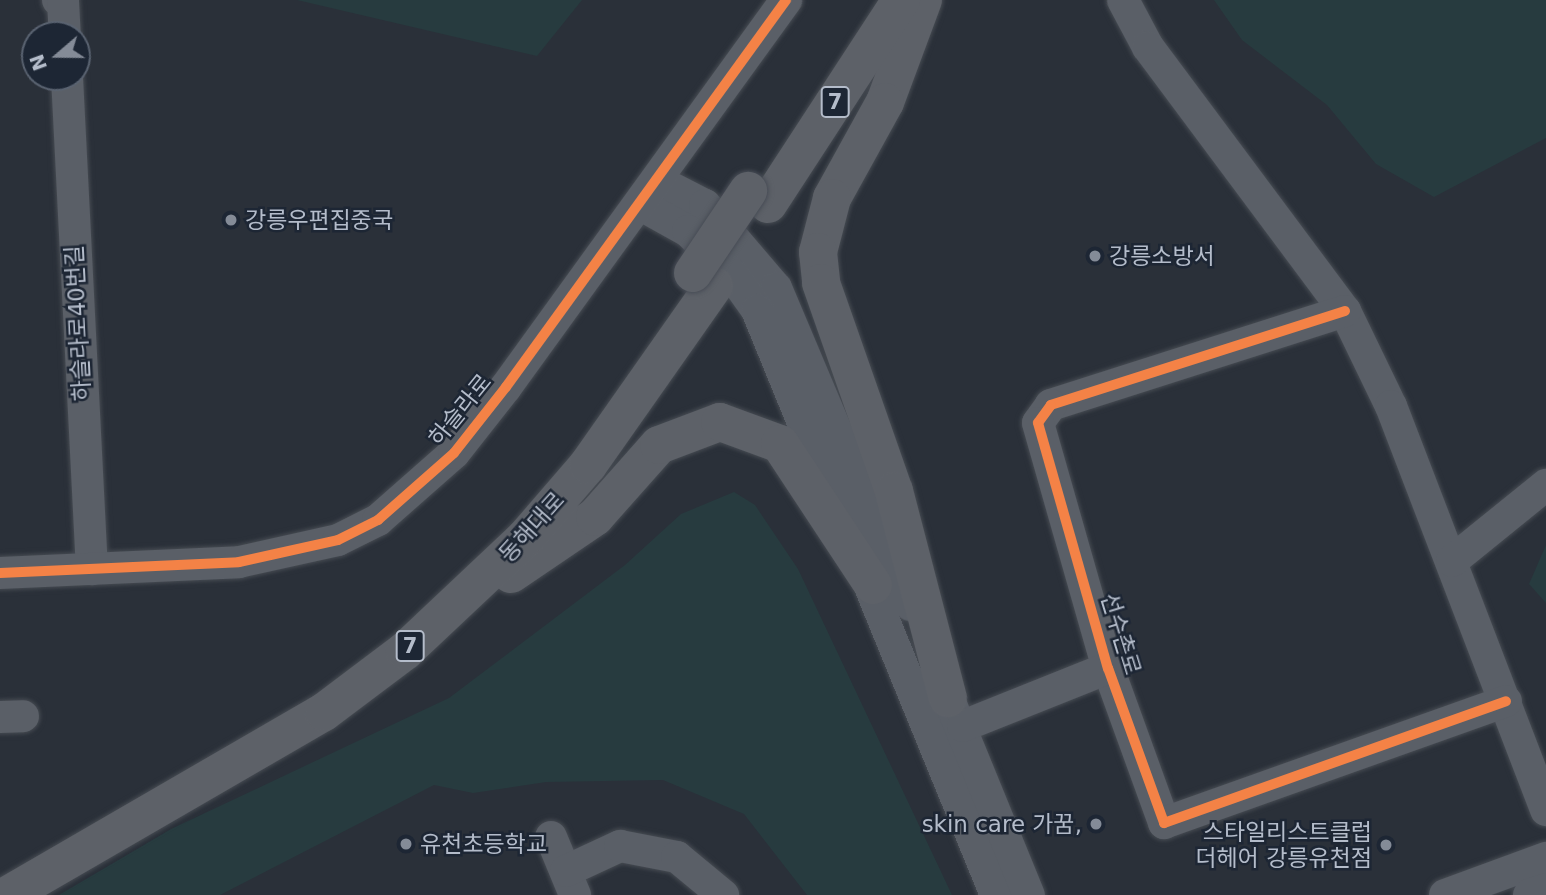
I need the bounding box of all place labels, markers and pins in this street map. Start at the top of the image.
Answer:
place label: 강릉우편집중국 [245,206,393,234]
marker: 강릉우편집중국 [223,212,239,228]
place label: 강릉소방서 [1109,242,1215,270]
marker: 강릉소방서 [1087,248,1103,264]
place label: skin care 가꿈, [922,810,1082,838]
marker: skin care 가꿈, [1088,816,1104,832]
place label: 스타일리스트클럽 더헤어 강릉유천점 [1195,818,1372,872]
place label: 유천초등학교 [420,830,547,858]
marker: 유천초등학교 [398,836,414,852]
marker: 스타일리스트클럽 더헤어 강릉유천점 [1378,837,1394,853]

